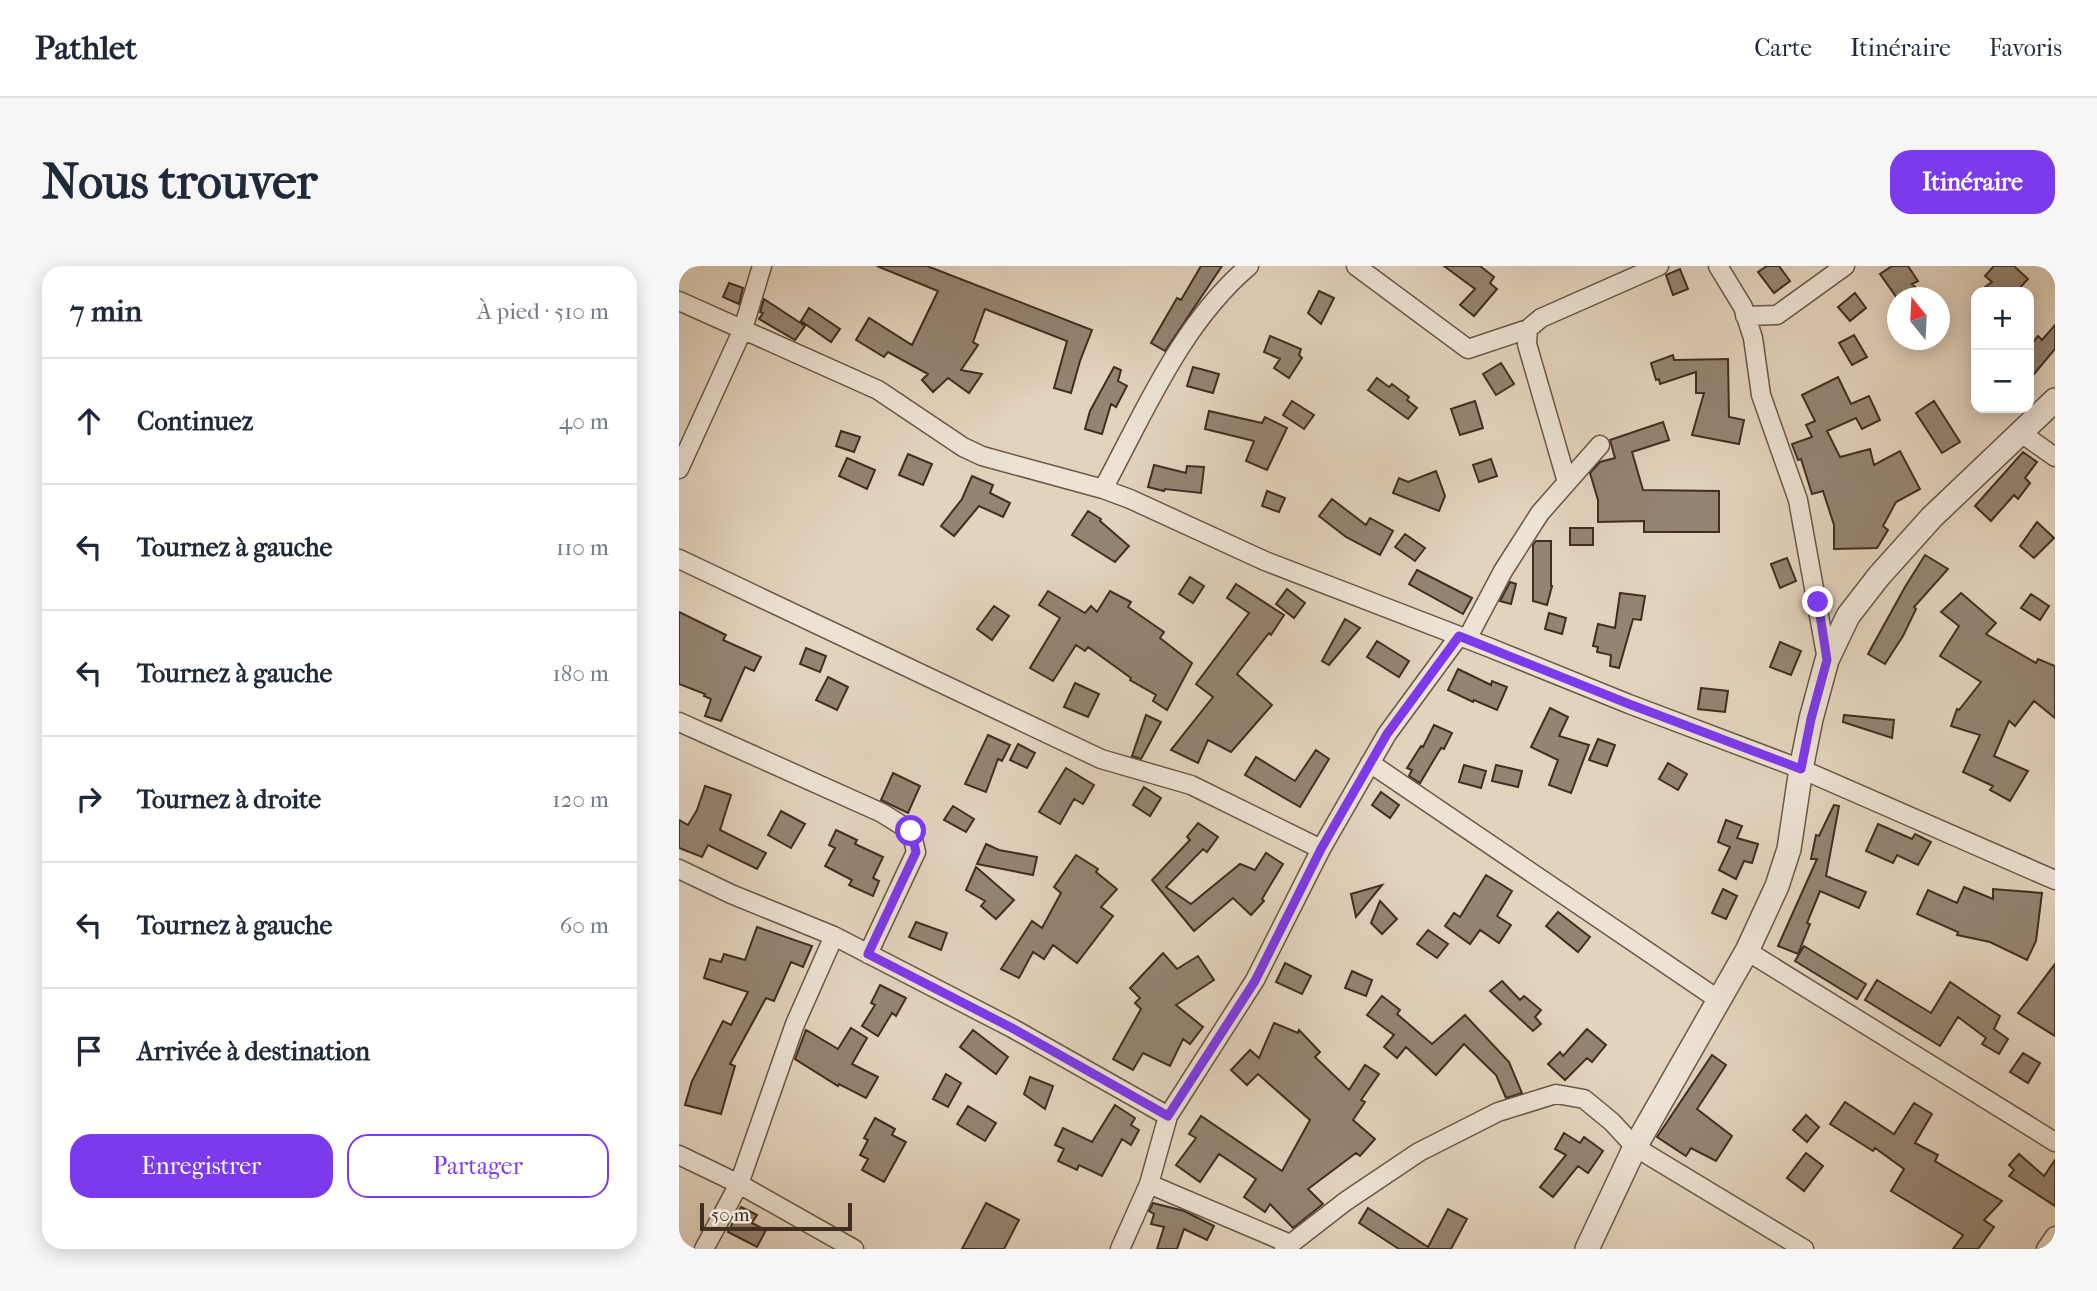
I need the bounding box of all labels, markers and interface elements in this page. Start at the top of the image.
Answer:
text: Pathlet [35,29,137,68]
text: Carte [1754,34,1812,62]
text: Itinéraire [1850,34,1951,62]
text: Favoris [1989,34,2062,62]
button: Itinéraire [1890,150,2055,214]
text: Nous trouver [42,153,317,211]
north arrow [1887,287,1950,350]
map controls [1971,287,2034,413]
button: + [1971,287,2034,350]
text: 7 min [70,294,142,329]
text: À pied · 510 m [477,298,609,325]
button: − [1971,350,2034,413]
icon: ahead [70,402,108,440]
text: Continuez [137,406,253,437]
text: 40 m [559,408,609,435]
icon: left [70,528,108,566]
text: Tournez à gauche [137,532,332,563]
text: 110 m [556,534,609,561]
route end [1802,586,1833,617]
icon: left [70,654,108,692]
text: Tournez à gauche [137,658,332,689]
text: 180 m [552,660,609,687]
icon: right [70,780,108,818]
text: Tournez à droite [137,784,321,815]
text: 120 m [552,786,609,813]
route start [895,815,926,846]
icon: left [70,906,108,944]
text: Tournez à gauche [137,910,332,941]
text: 60 m [560,912,609,939]
icon: arrive [70,1032,108,1070]
text: Arrivée à destination [137,1036,370,1067]
button: Enregistrer [70,1134,333,1198]
button: Partager [347,1134,609,1198]
scale bar [700,1200,852,1232]
text: 50 m [711,1204,750,1226]

